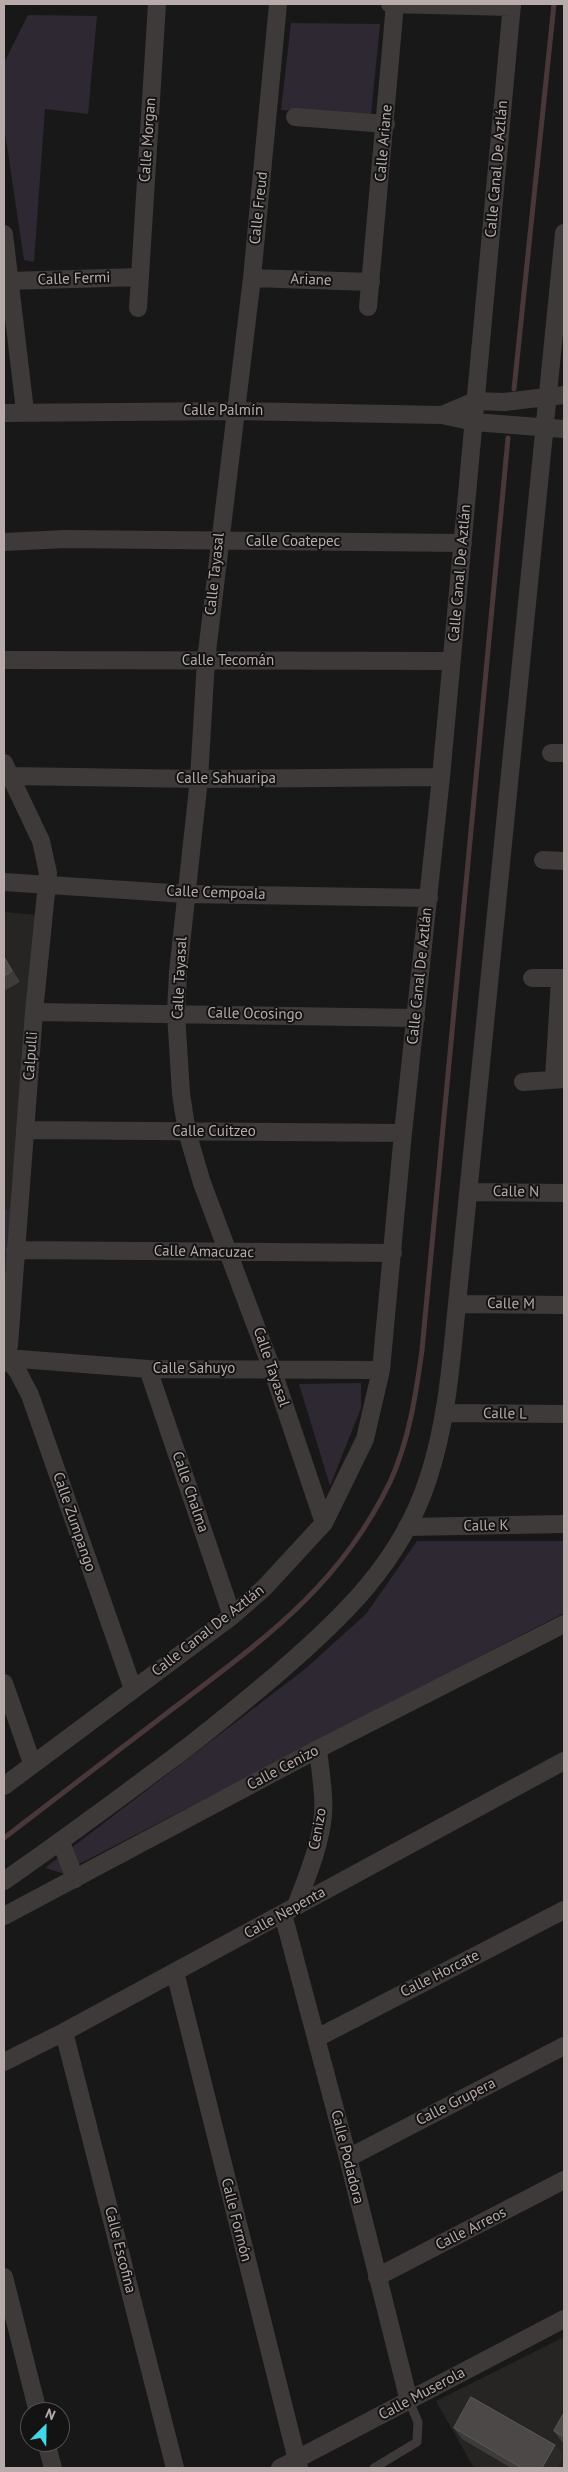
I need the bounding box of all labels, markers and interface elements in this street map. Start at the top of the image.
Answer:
street label: Calle Morgan [136,97,160,183]
street label: Calle Canal De Aztlán [482,100,512,238]
street label: Calle Ariane [372,104,396,182]
street label: Calle Freud [246,171,272,245]
street label: Calle Fermi [37,269,111,289]
street label: Ariane [290,270,332,290]
street label: Calle Palmín [183,402,263,420]
street label: Calle Canal De Aztlán [445,504,475,642]
street label: Calle Tayasal [202,532,228,616]
street label: Calle Coatepec [246,533,340,551]
street label: Calle Tecomán [182,652,274,670]
street label: Calle Sahuaripa [176,770,276,788]
street label: Calle Cempoala [166,882,266,904]
street label: Calle Canal De Aztlán [404,907,436,1045]
street label: Calle Tayasal [169,936,191,1020]
street label: Calle Ocosingo [207,1004,303,1024]
street label: Calpulli [20,1031,42,1081]
street label: Calle Cuitzeo [172,1123,256,1141]
street label: Calle N [493,1183,539,1201]
street label: Calle Amacuzac [154,1242,254,1262]
street label: Calle M [487,1295,535,1313]
street label: Calle Tayasal [249,1325,293,1409]
street label: Calle Sahuyo [153,1360,235,1378]
street label: Calle L [483,1405,527,1423]
street label: Calle Chalma [168,1449,212,1535]
street label: Calle Zumpango [49,1470,99,1574]
street label: Calle K [463,1517,509,1535]
street label: Calle Canal De Aztlán [148,1582,268,1680]
street label: Calle Cenizo [244,1742,322,1794]
street label: Cenizo [305,1807,331,1851]
street label: Calle Nepenta [241,1883,329,1943]
street label: Calle Horcate [398,1946,482,2002]
street label: Calle Grupera [413,2074,499,2130]
street label: Calle Podadora [327,2108,367,2206]
street label: Calle Formón [217,2176,255,2264]
street label: Calle Arreos [433,2204,509,2254]
street label: Calle Escofina [101,2205,139,2295]
street label: Calle Muserola [376,2364,468,2424]
north arrow [20,2402,70,2452]
text: N [43,2404,58,2424]

